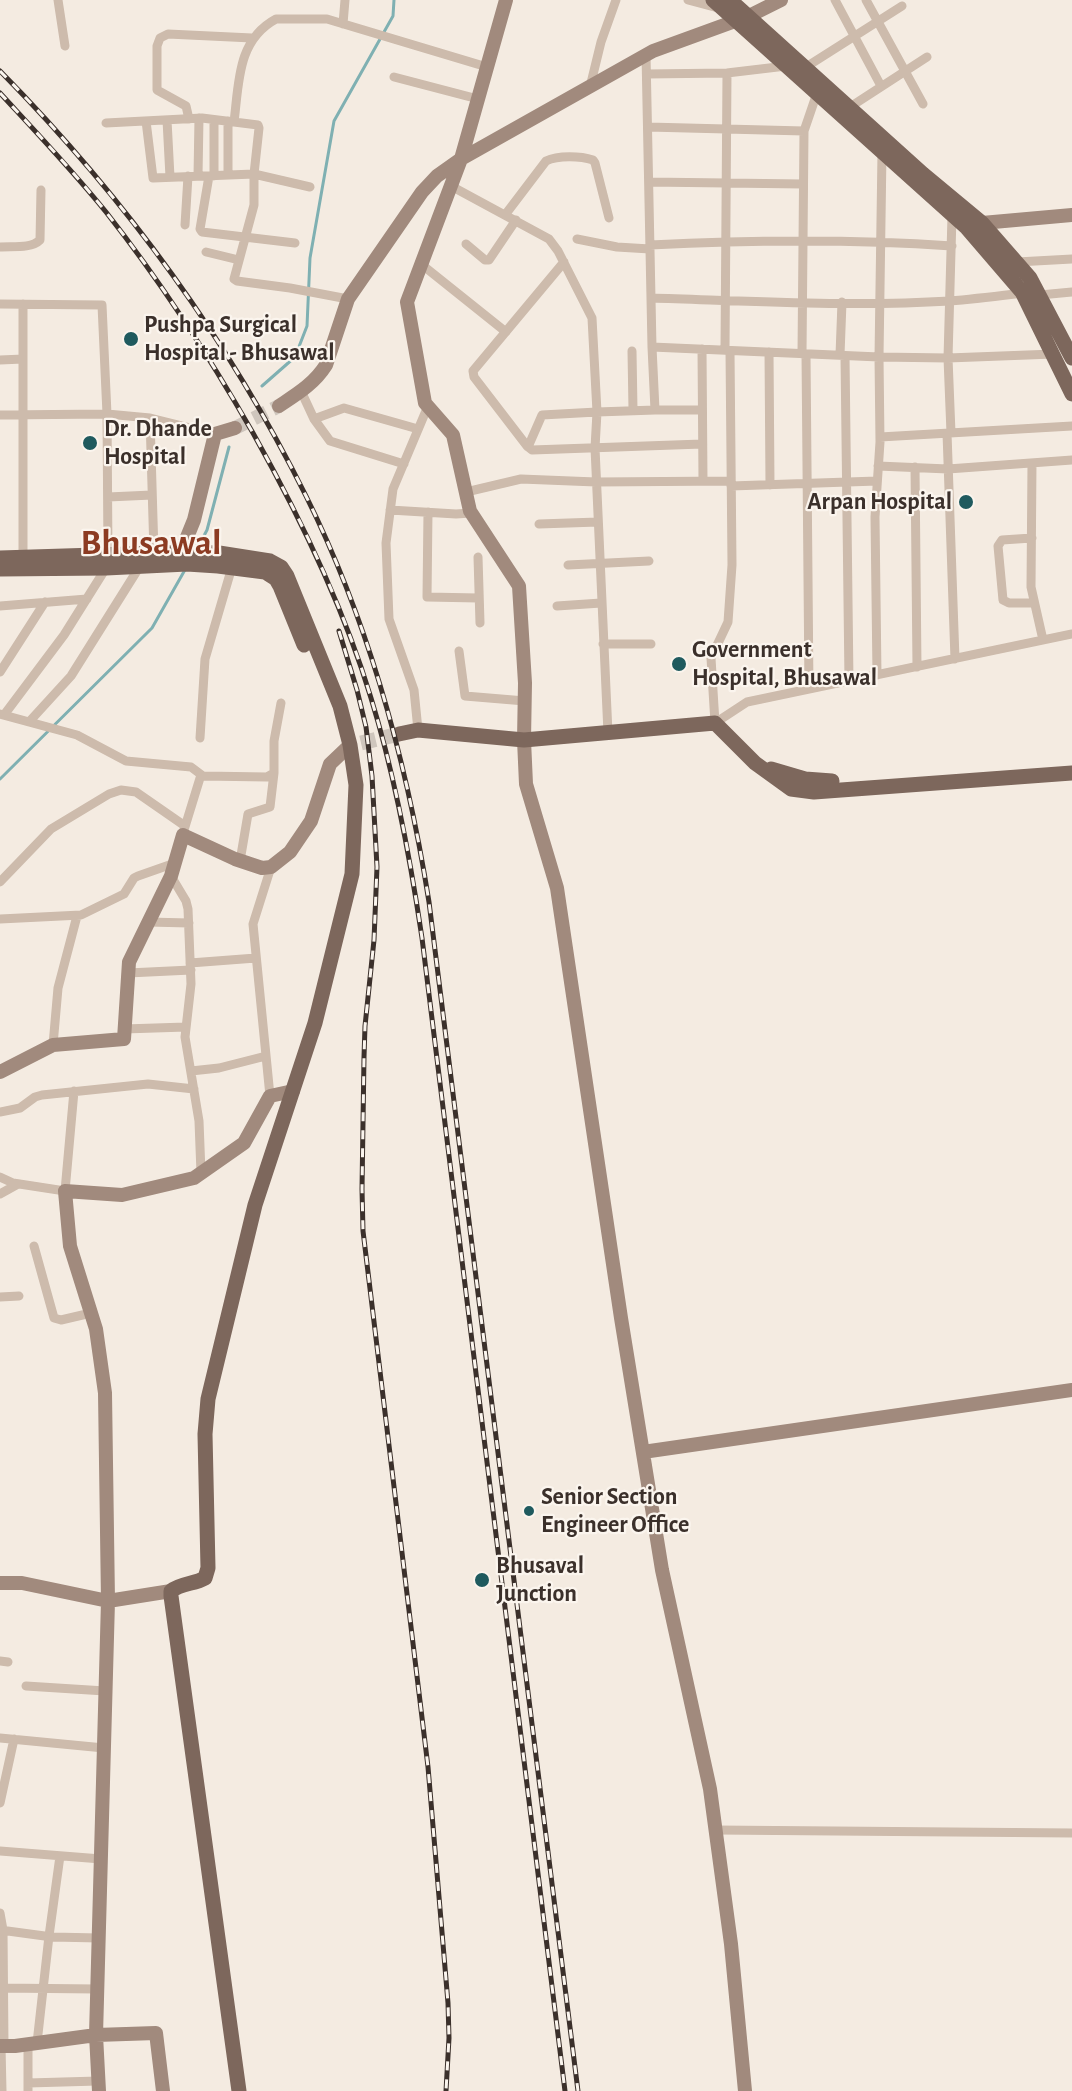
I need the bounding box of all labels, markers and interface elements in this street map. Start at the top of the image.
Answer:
place label: Pushpa Surgical Hospital - Bhusawal [144,311,335,367]
marker: Pushpa Surgical Hospital - Bhusawal [122,330,140,348]
place label: Dr. Dhande Hospital [104,415,212,471]
marker: Dr. Dhande Hospital [81,434,99,452]
place label: Arpan Hospital [807,488,952,516]
marker: Arpan Hospital [957,493,975,511]
district label: Bhusawal [80,521,222,565]
place label: Government Hospital, Bhusawal [692,636,877,692]
marker: Government Hospital, Bhusawal [670,655,688,673]
place label: Senior Section Engineer Office [541,1483,689,1539]
marker: Senior Section Engineer Office [522,1504,536,1518]
place label: Bhusaval Junction [496,1552,584,1608]
marker: Bhusaval Junction [473,1571,491,1589]

